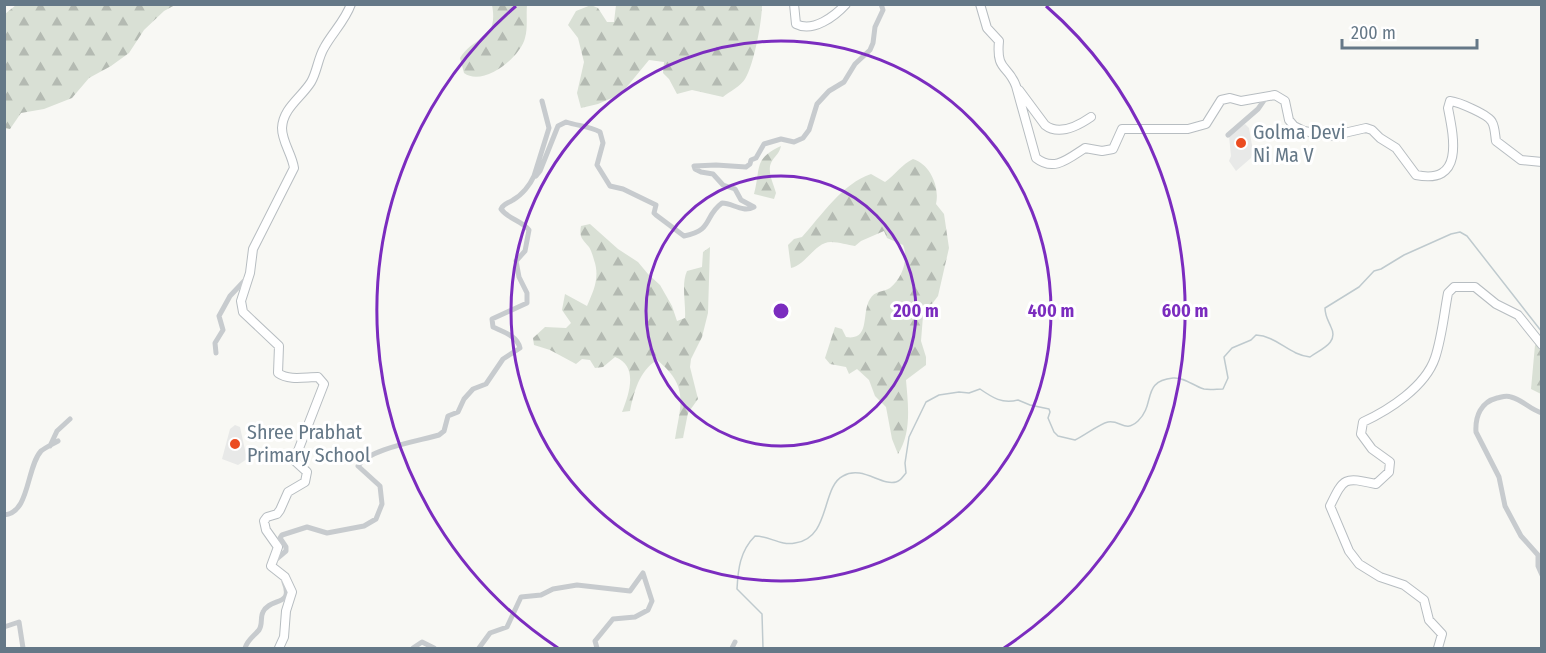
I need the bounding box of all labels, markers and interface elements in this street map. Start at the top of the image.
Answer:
scale bar [1342,12,1477,50]
text: 200 m [1351,22,1396,44]
place label: Golma Devi Ni Ma V [1253,120,1346,167]
marker: Golma Devi Ni Ma V [1234,136,1248,150]
text: 200 m [892,300,939,322]
text: 400 m [1028,300,1074,322]
text: 600 m [1162,300,1208,322]
centre of rings [771,301,791,321]
place label: Shree Prabhat Primary School [247,420,370,467]
marker: Shree Prabhat Primary School [228,437,242,451]

